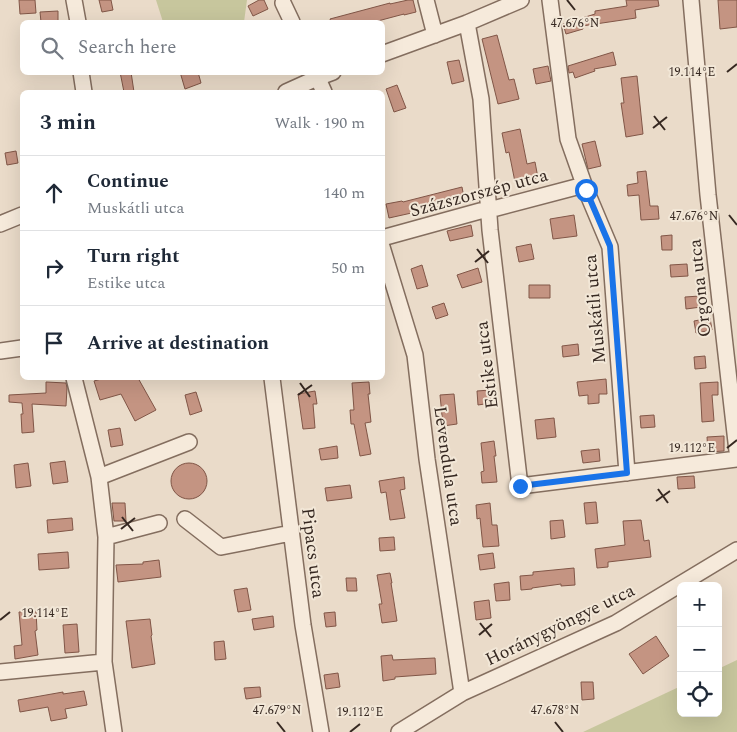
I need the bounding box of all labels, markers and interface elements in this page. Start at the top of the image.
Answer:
text: 47.676°N [551,14,599,33]
search box [20,20,385,75]
text: Search here [78,33,177,62]
icon: search [38,34,66,62]
text: 19.114°E [669,63,715,82]
text: 3 min [40,107,96,139]
text: Walk · 190 m [274,111,365,135]
street label: Százszorszép utca [407,162,551,224]
text: Continue [87,167,169,196]
icon: ahead [40,179,68,207]
route start [575,179,598,202]
text: 140 m [323,181,365,205]
text: Muskátli utca [87,196,184,220]
text: 47.676°N [670,207,718,226]
street label: Orgona utca [681,237,719,338]
text: Turn right [87,242,180,271]
street label: Muskátli utca [577,253,613,365]
icon: right [40,254,68,282]
text: 50 m [331,256,365,280]
text: Estike utca [87,271,165,295]
street label: Estike utca [468,319,506,410]
icon: arrive [40,329,68,357]
text: Arrive at destination [87,329,269,358]
street label: Levendula utca [426,404,470,528]
text: 19.112°E [669,439,715,458]
route end [509,475,532,498]
street label: Pipacs utca [294,506,332,600]
street label: Horánygyöngye utca [481,577,640,673]
map controls [677,582,722,717]
button: + [677,582,722,627]
text: 19.114°E [22,604,68,623]
button: − [677,627,722,672]
button: locate [677,672,722,717]
text: 47.679°N [253,701,301,720]
text: 47.678°N [531,701,579,720]
text: 19.112°E [337,703,383,722]

